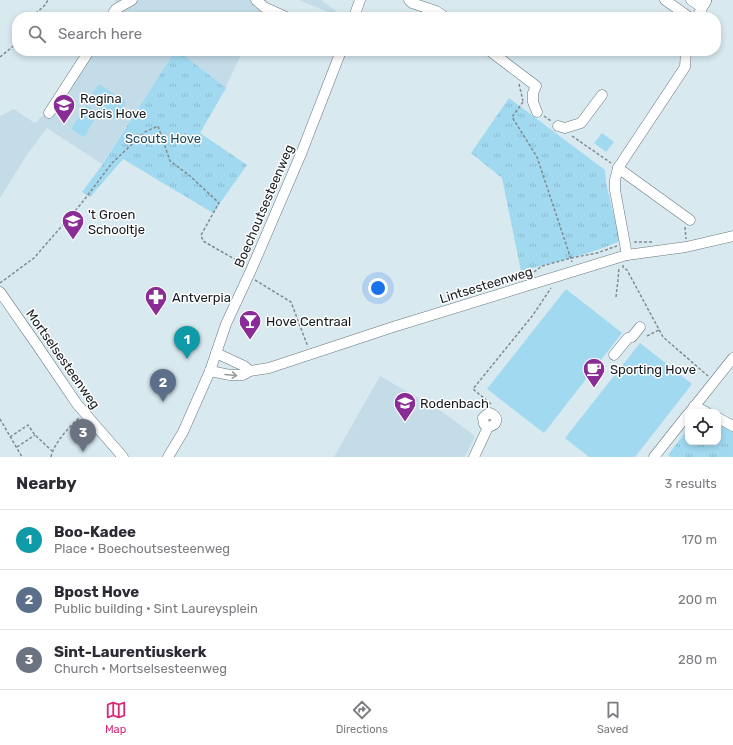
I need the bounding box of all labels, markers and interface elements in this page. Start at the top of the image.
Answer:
search box [12,12,721,56]
icon: search [26,23,48,45]
text: Search here [58,25,142,43]
place label: Regina Pacis Hove [80,91,146,121]
school or university icon: Regina Pacis Hove [51,92,77,125]
park label: Scouts Hove [125,131,201,146]
street label: Boechoutsesteenweg [231,142,298,270]
place label: 't Groen Schooltje [88,207,145,237]
school or university icon: 't Groen Schooltje [60,208,86,241]
street label: Lintsesteenweg [438,264,535,307]
your location [368,278,388,298]
pharmacy icon: Antverpia [143,284,169,317]
place label: Antverpia [172,290,231,305]
street label: Mortselsesteenweg [22,306,103,412]
bar icon: Hove Centraal [237,308,263,341]
place label: Hove Centraal [266,314,351,329]
pin: 1 [174,326,200,359]
cafe icon: Sporting Hove [581,356,607,389]
place label: Sporting Hove [610,362,696,378]
pin: 2 [150,369,176,402]
one-way arrow [224,371,237,378]
school or university icon: Rodenbach [392,390,418,423]
place label: Rodenbach [420,396,489,411]
map controls [685,409,721,445]
button: locate [685,409,721,445]
pin: 3 [70,419,96,452]
text: Nearby [16,473,77,493]
text: 3 results [665,476,717,491]
text: Boo-Kadee [54,523,136,541]
text: 1 [26,532,32,547]
text: 170 m [682,532,717,547]
text: Place · Boechoutsesteenweg [54,541,230,556]
text: Bpost Hove [54,583,139,601]
text: 2 [25,592,33,607]
text: 200 m [678,592,717,607]
text: Public building · Sint Laureysplein [54,601,258,616]
text: Sint-Laurentiuskerk [54,643,207,661]
text: 3 [25,652,33,667]
text: 280 m [678,652,717,667]
text: Church · Mortselsesteenweg [54,661,227,676]
tab: Map [105,699,127,736]
tab: Directions [336,699,388,736]
tab: Saved [597,699,628,736]

